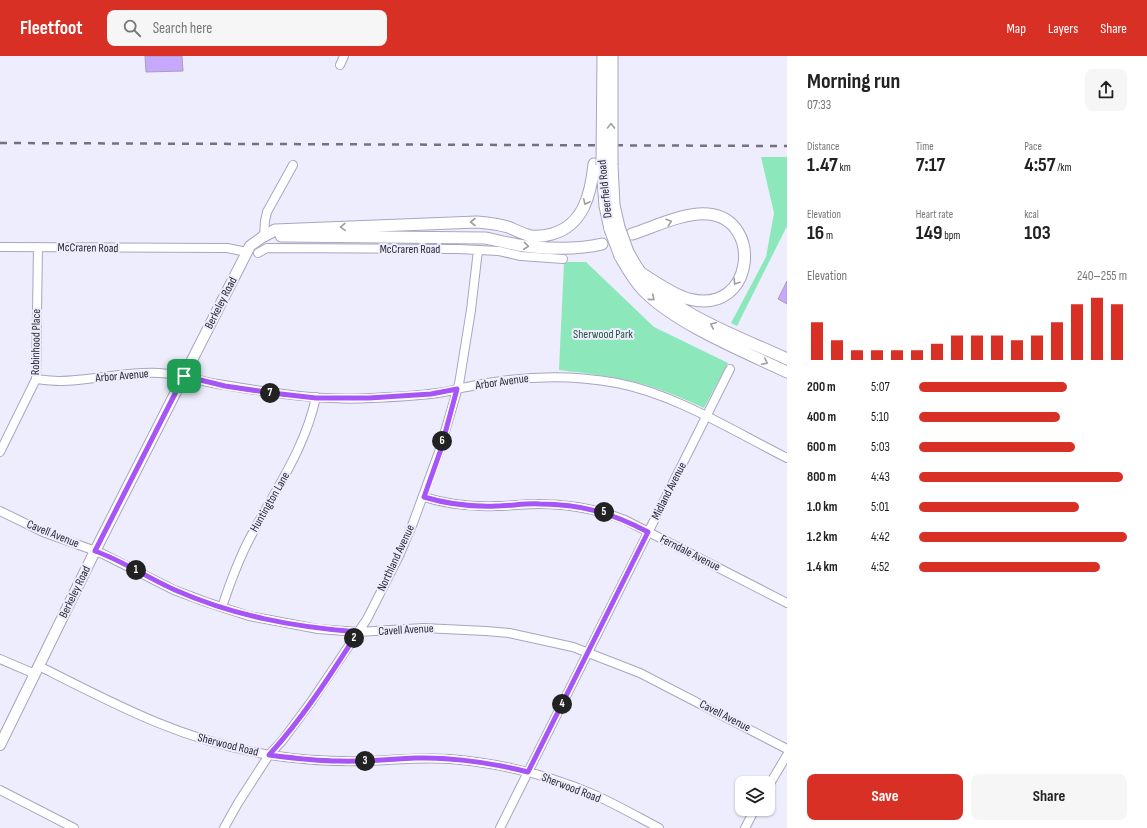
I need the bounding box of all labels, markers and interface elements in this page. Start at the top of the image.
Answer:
search box [107,10,387,46]
text: Fleetfoot [20,17,83,40]
icon: search [121,17,143,39]
text: Search here [153,19,212,38]
text: Map [1006,20,1026,37]
text: Layers [1048,20,1078,37]
text: Share [1100,20,1127,37]
text: Morning run [807,68,900,95]
button: share [1085,69,1127,111]
text: 07:33 [807,97,831,113]
one-way arrow [607,123,615,129]
text: Distance [807,140,839,153]
text: Time [916,140,934,153]
text: Pace [1024,140,1042,153]
text: 1.47 [807,153,838,177]
text: 7:17 [916,153,945,177]
text: 4:57 [1024,153,1056,177]
street label: Deerfield Road [594,159,616,219]
text: km [838,161,851,174]
text: /km [1056,161,1072,174]
one-way arrow [583,198,591,206]
text: Elevation [807,208,841,221]
text: Heart rate [916,208,953,221]
text: kcal [1024,208,1039,221]
one-way arrow [470,218,476,226]
one-way arrow [665,218,672,226]
text: 16 [807,221,824,245]
text: 149 [916,221,942,245]
text: 103 [1024,221,1051,245]
one-way arrow [340,222,346,231]
text: m [824,229,833,242]
text: bpm [942,229,960,242]
street label: McCraren Road [58,240,118,256]
one-way arrow [523,241,529,250]
street label: McCraren Road [380,242,440,257]
text: Elevation [807,268,847,284]
text: 240–255 m [1077,268,1127,284]
street label: Berkeley Road [202,274,240,332]
one-way arrow [734,278,741,285]
one-way arrow [647,293,654,300]
street label: Robinhood Place [28,309,44,375]
one-way arrow [710,322,717,330]
park label: Sherwood Park [573,327,633,342]
one-way arrow [761,357,768,364]
pin [167,359,201,393]
icon: arrive [173,365,195,387]
street label: Arbor Avenue [94,366,149,386]
street label: Arbor Avenue [473,371,530,393]
text: 200 m [807,379,836,395]
text: 5:07 [871,379,890,395]
pin: 7 [260,383,280,403]
text: 7 [268,386,272,399]
text: 400 m [807,409,836,425]
text: 5:10 [871,409,889,425]
pin: 6 [432,431,452,451]
text: 6 [439,434,445,447]
text: 600 m [807,439,836,455]
text: 5:03 [871,439,890,455]
street label: Midland Avenue [648,460,690,522]
street label: Huntington Lane [247,469,293,535]
text: 800 m [807,469,836,485]
text: 4:43 [871,469,890,485]
text: 1.0 km [807,499,837,515]
text: 5:01 [871,499,889,515]
pin: 5 [594,502,614,522]
text: 5 [602,505,606,518]
street label: Cavell Avenue [25,517,82,551]
street label: Northland Avenue [374,522,418,594]
text: 1.2 km [807,529,837,545]
text: 4:42 [871,529,890,545]
street label: Ferndale Avenue [657,531,723,575]
text: 1.4 km [807,559,838,575]
text: 4:52 [871,559,889,575]
pin: 1 [126,560,146,580]
street label: Berkeley Road [56,563,94,621]
text: 1 [134,563,138,576]
street label: Cavell Avenue [378,621,434,639]
pin: 2 [344,628,364,648]
text: 2 [352,631,356,644]
pin: 4 [552,694,572,714]
text: 4 [559,697,565,710]
street label: Cavell Avenue [697,697,753,735]
street label: Sherwood Road [196,730,260,760]
pin: 3 [355,751,375,771]
text: 3 [363,754,367,767]
street label: Sherwood Road [539,770,603,806]
button: Save [807,774,963,820]
button: Share [971,774,1127,820]
map controls [735,776,775,816]
button: layers [735,776,775,816]

